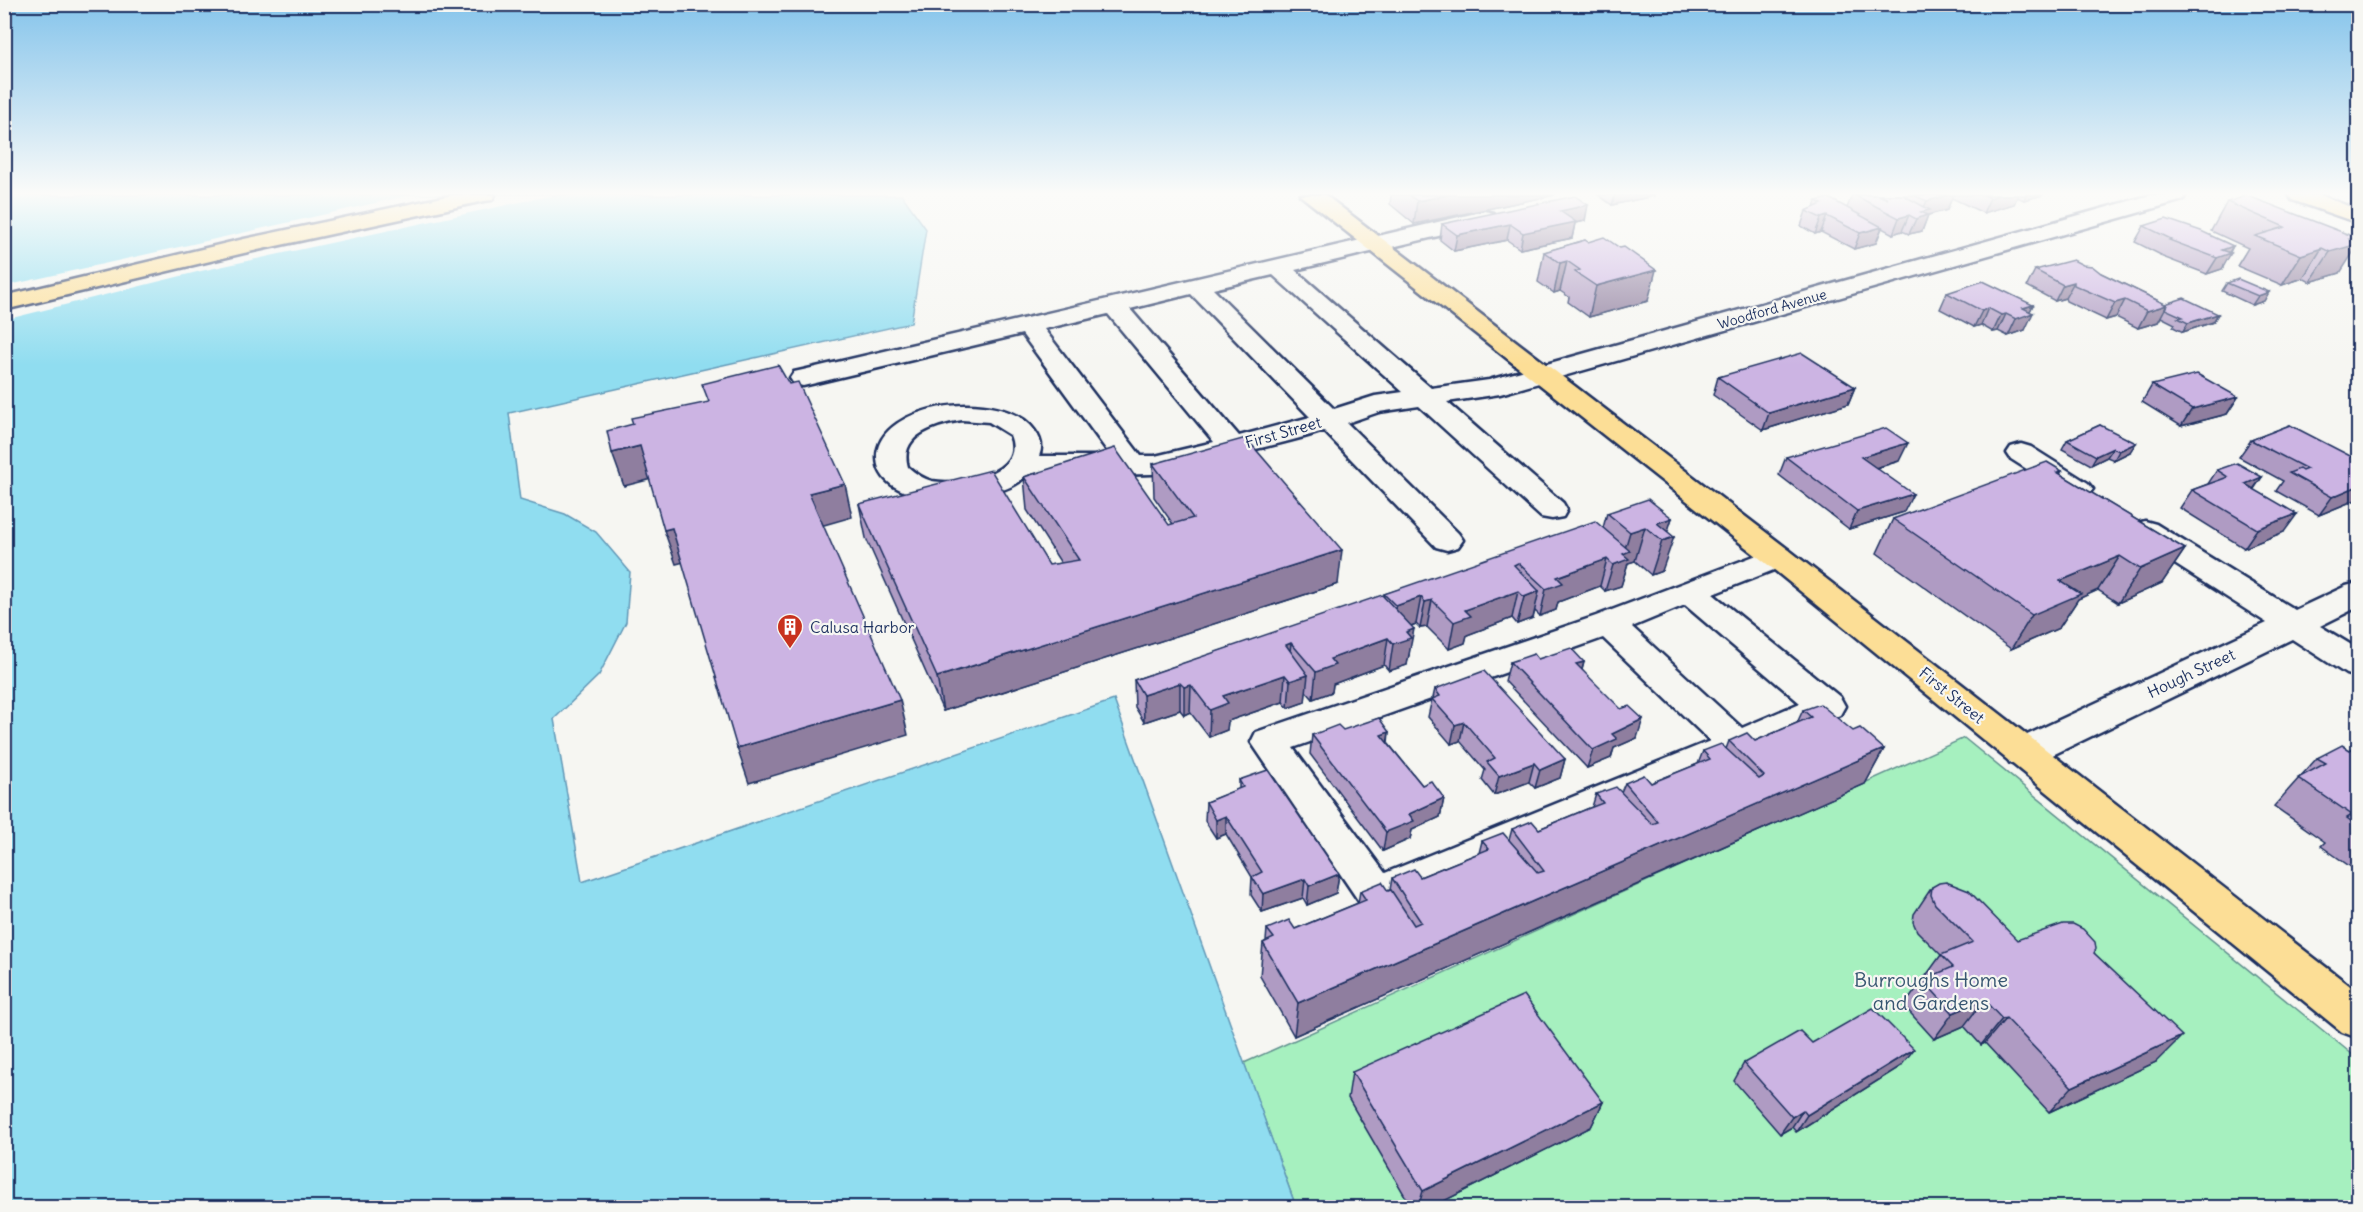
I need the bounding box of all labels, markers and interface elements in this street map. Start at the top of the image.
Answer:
street label: Woodford Avenue [1715,285,1829,333]
street label: First Street [1243,411,1324,452]
building icon: Calusa Harbor [775,612,805,650]
place label: Calusa Harbor [810,617,915,637]
street label: Hough Street [2144,644,2239,702]
street label: First Street [1915,663,1989,728]
park label: Burroughs Home and Gardens [1854,967,2008,1015]

